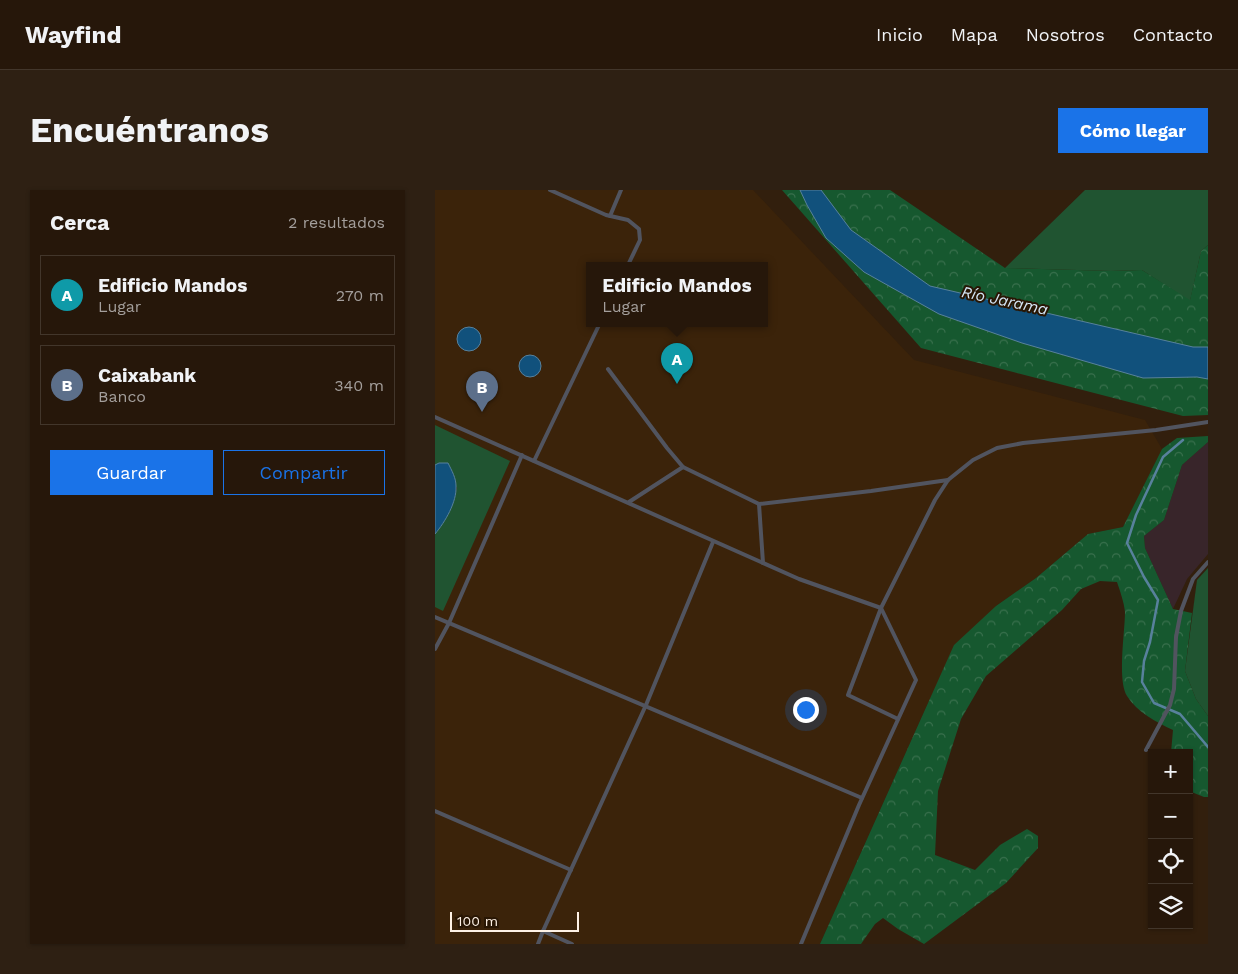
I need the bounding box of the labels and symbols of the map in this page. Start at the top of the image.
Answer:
water label: Río Jarama [960,282,1050,319]
pin: A [661,343,693,384]
pin: B [466,371,498,412]
your location [793,697,819,723]
scale bar [450,909,579,932]

